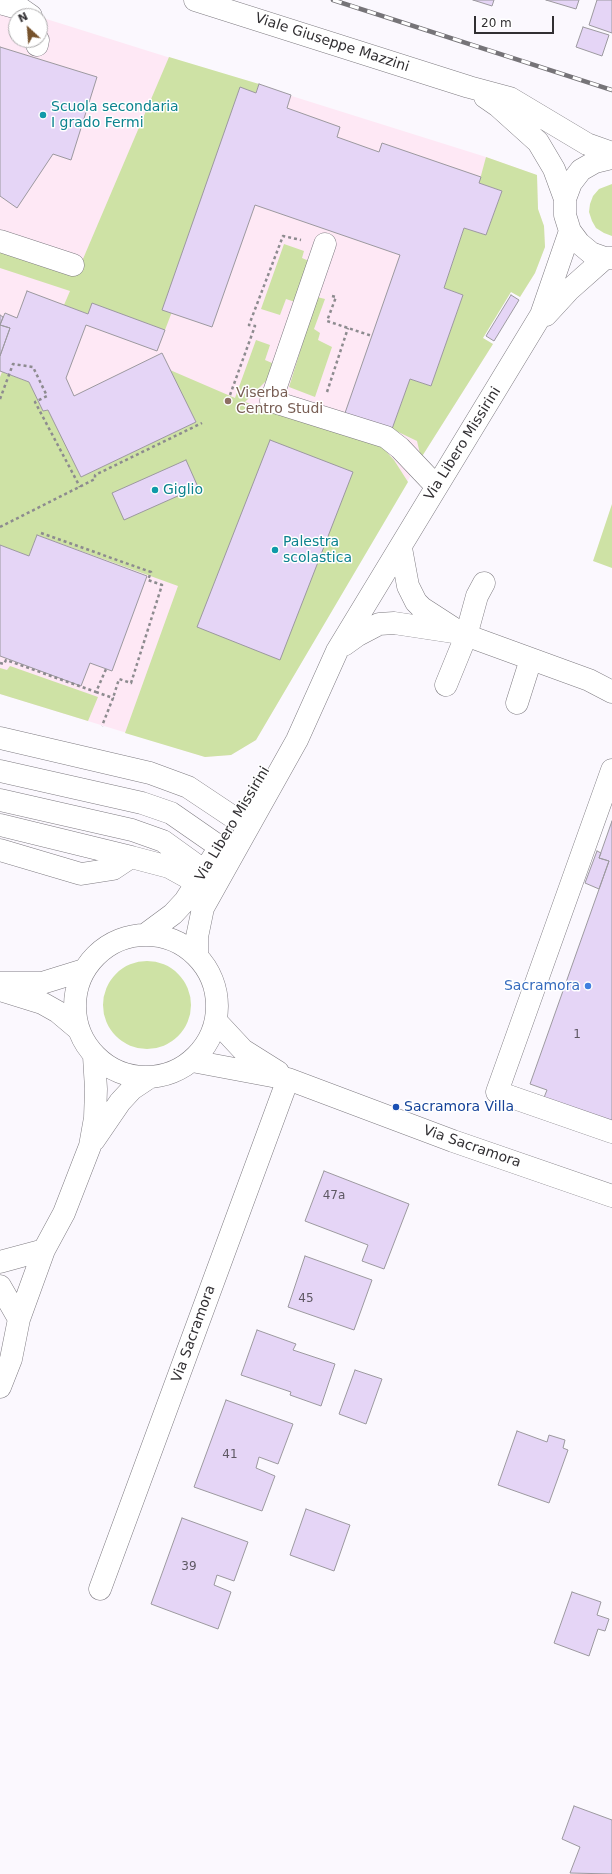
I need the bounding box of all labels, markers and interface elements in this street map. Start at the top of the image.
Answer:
north arrow [8,8,48,48]
scale bar [476,8,556,34]
text: N [16,10,30,26]
street label: Viale Giuseppe Mazzini [253,10,411,76]
text: 20 m [481,16,512,30]
place label: Scuola secondaria I grado Fermi [51,99,179,132]
marker: Scuola secondaria I grado Fermi [38,110,48,120]
street label: Via Libero Missirini [421,384,505,504]
place label: Viserba Centro Studi [236,385,323,418]
marker: Viserba Centro Studi [223,396,233,406]
place label: Giglio [163,482,203,498]
marker: Giglio [150,485,160,495]
place label: Palestra scolastica [283,534,352,566]
marker: Palestra scolastica [270,545,280,555]
street label: Via Libero Missirini [192,764,274,884]
place label: Sacramora [504,978,580,994]
marker: Sacramora [583,981,593,991]
house number: 1 [573,1028,581,1042]
place label: Sacramora Villa [404,1099,514,1115]
marker: Sacramora Villa [391,1102,401,1112]
street label: Via Sacramora [421,1122,523,1172]
house number: 47a [323,1189,345,1203]
street label: Via Sacramora [169,1283,219,1385]
house number: 45 [298,1292,314,1306]
house number: 41 [222,1448,238,1462]
house number: 39 [181,1560,197,1574]

